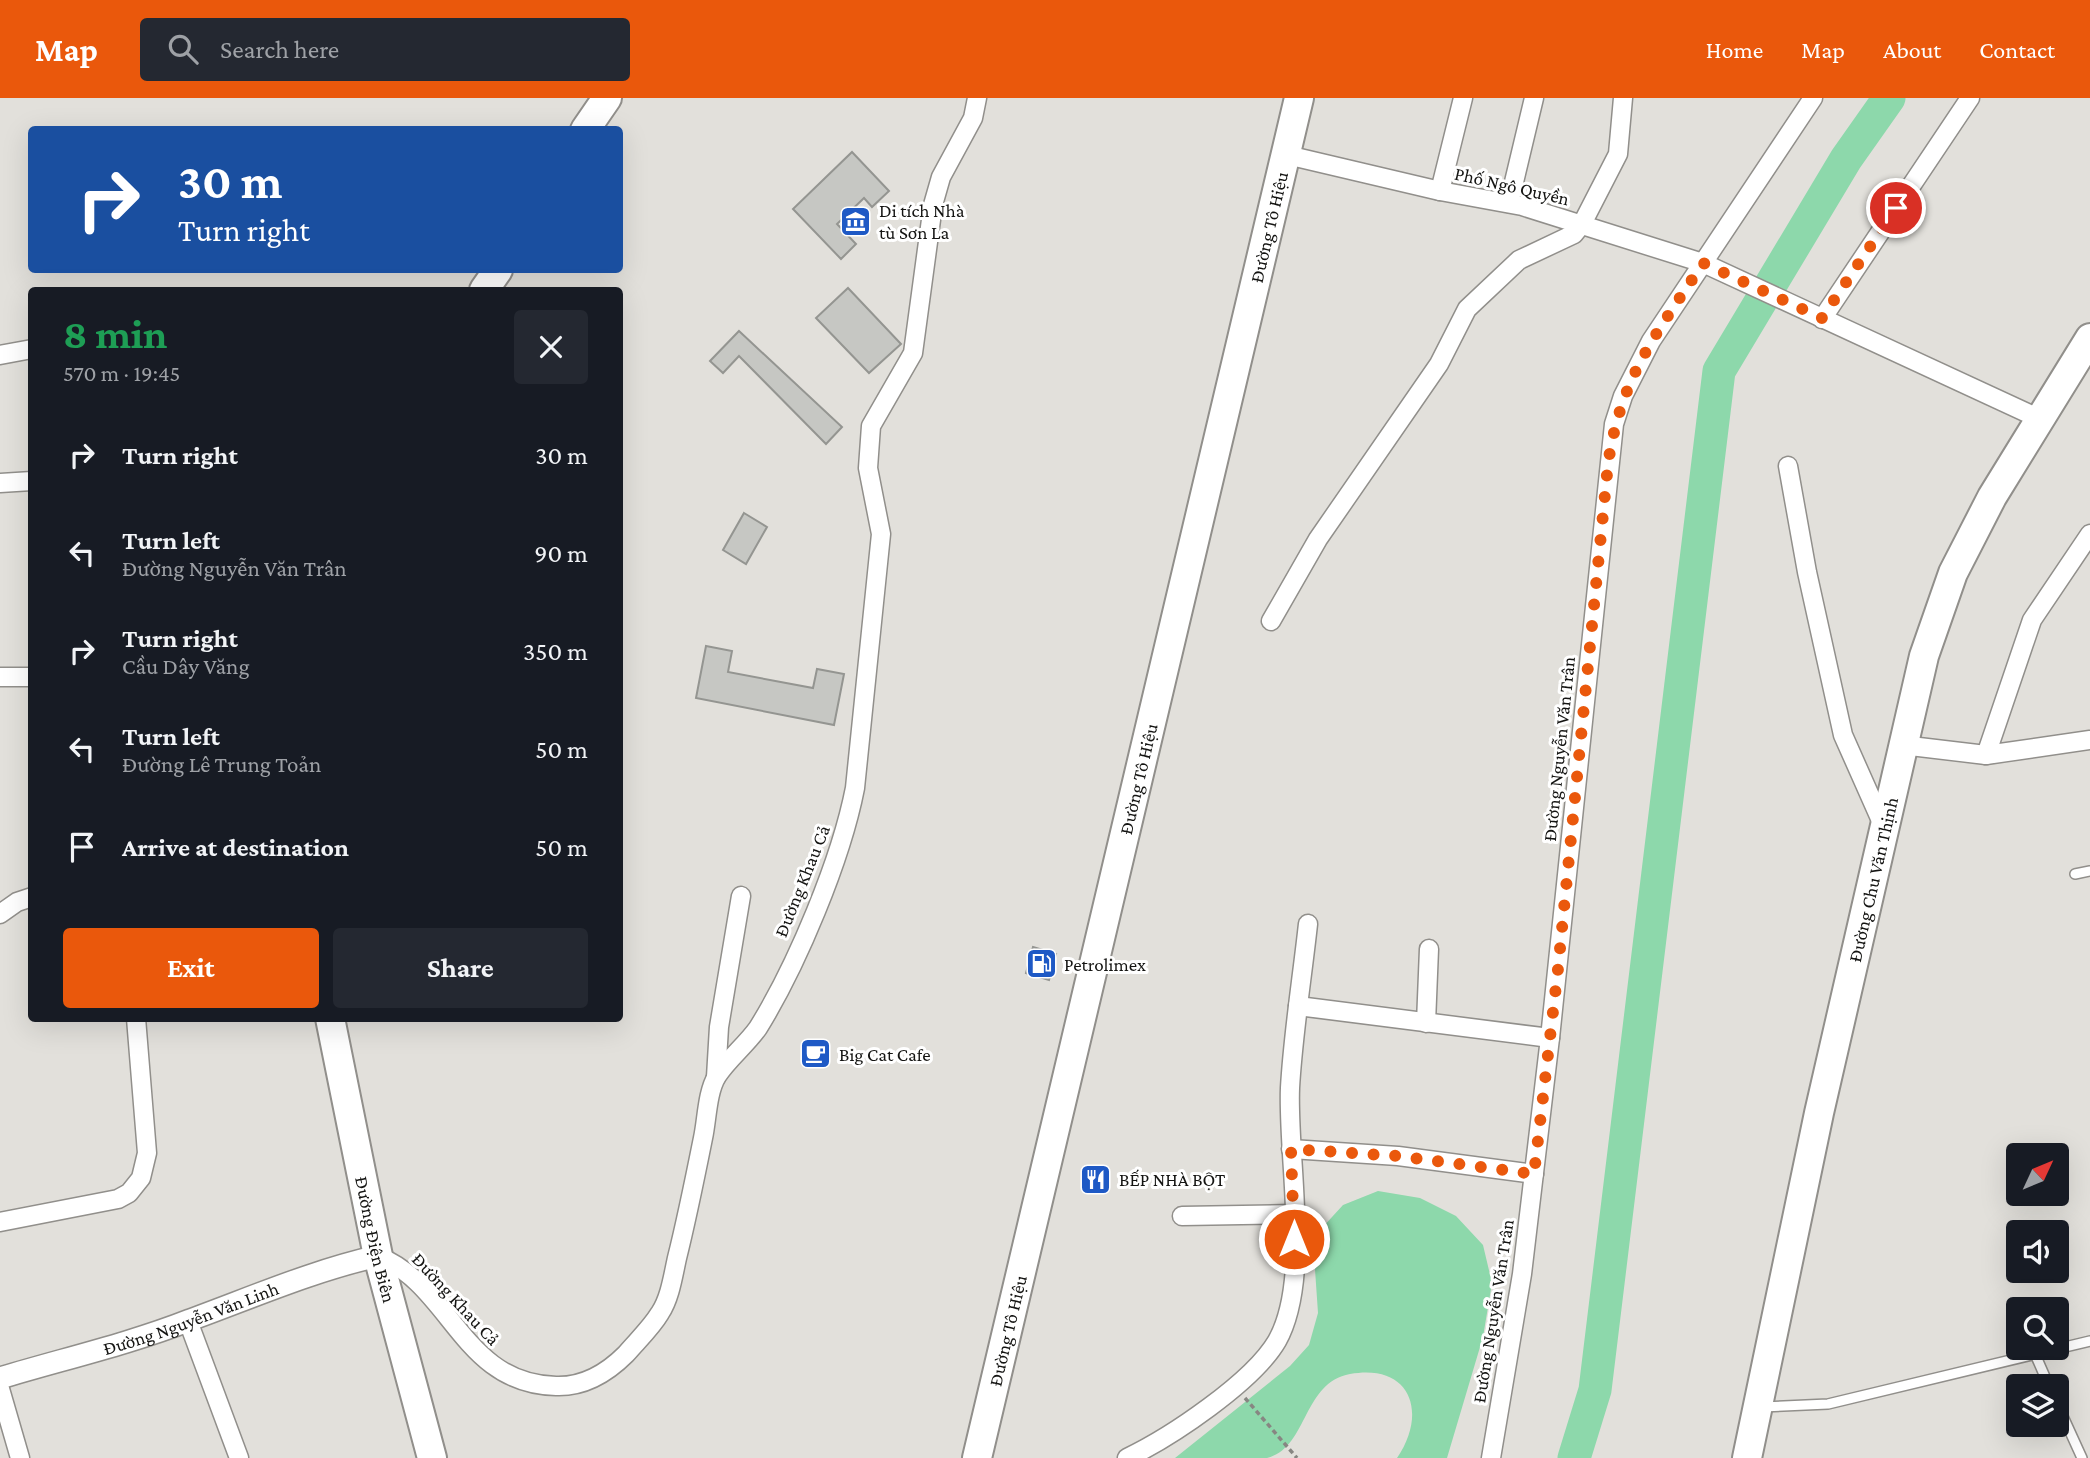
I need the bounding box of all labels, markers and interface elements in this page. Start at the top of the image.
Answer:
search box [140,18,630,81]
icon: search [164,30,202,68]
text: Map [35,31,98,68]
text: Search here [220,35,339,64]
text: Home [1706,36,1763,63]
text: Map [1801,36,1845,63]
text: About [1883,36,1941,63]
text: Contact [1979,36,2055,63]
icon: right [63,154,154,245]
text: 30 m [178,154,283,209]
street label: Phố Ngô Quyền [1453,163,1571,209]
street label: Đường Tô Hiệu [1245,169,1292,285]
pin [1866,178,1926,238]
icon: arrive [1877,189,1915,227]
place label: Di tích Nhà tù Sơn La [879,200,965,243]
museum icon: Di tích Nhà tù Sơn La [839,204,873,238]
text: Turn right [178,212,310,248]
text: 8 min [63,310,167,357]
button: close [514,310,588,384]
text: 570 m · 19:45 [63,360,180,386]
icon: right [63,436,101,474]
text: Turn right [122,441,238,470]
text: 30 m [535,441,588,470]
text: Turn left [122,526,220,555]
icon: left [63,534,101,572]
text: 90 m [534,539,588,568]
text: Đường Nguyễn Văn Trân [122,555,347,581]
text: Turn right [122,624,238,653]
icon: right [63,632,101,670]
text: 350 m [523,637,588,666]
text: Cầu Dây Văng [122,653,250,679]
street label: Đường Nguyễn Văn Trân [1539,656,1579,842]
street label: Đường Tô Hiệu [1115,721,1161,836]
text: Turn left [122,722,220,751]
icon: left [63,730,101,768]
text: 50 m [535,735,588,764]
text: Đường Lê Trung Toản [122,751,321,777]
street label: Đường Chu Văn Thịnh [1844,795,1902,964]
street label: Đường Khau Cả [770,822,834,940]
icon: arrive [63,828,101,866]
text: Arrive at destination [122,833,349,862]
text: 50 m [535,833,588,862]
button: Exit [63,928,319,1008]
button: Share [333,928,588,1008]
fuel station icon: Petrolimex [1024,947,1058,981]
place label: Petrolimex [1064,954,1146,975]
cafe icon: Big Cat Cafe [799,1037,833,1071]
place label: Big Cat Cafe [839,1044,931,1065]
north arrow [2006,1143,2068,1206]
map controls [2006,1143,2069,1437]
restaurant icon: BẾP NHÀ BỘT [1079,1162,1113,1196]
place label: BẾP NHÀ BỘT [1119,1169,1226,1190]
street label: Đường Điện Biên [352,1174,400,1305]
position arrow [1257,1202,1331,1276]
street label: Đường Nguyễn Văn Trân [1468,1218,1518,1404]
button: sound [2006,1220,2069,1283]
street label: Đường Khau Cả [408,1248,504,1350]
street label: Đường Tô Hiệu [984,1273,1030,1388]
street label: Đường Nguyễn Văn Linh [101,1277,281,1359]
button: search [2006,1297,2069,1360]
button: layers [2006,1374,2069,1437]

